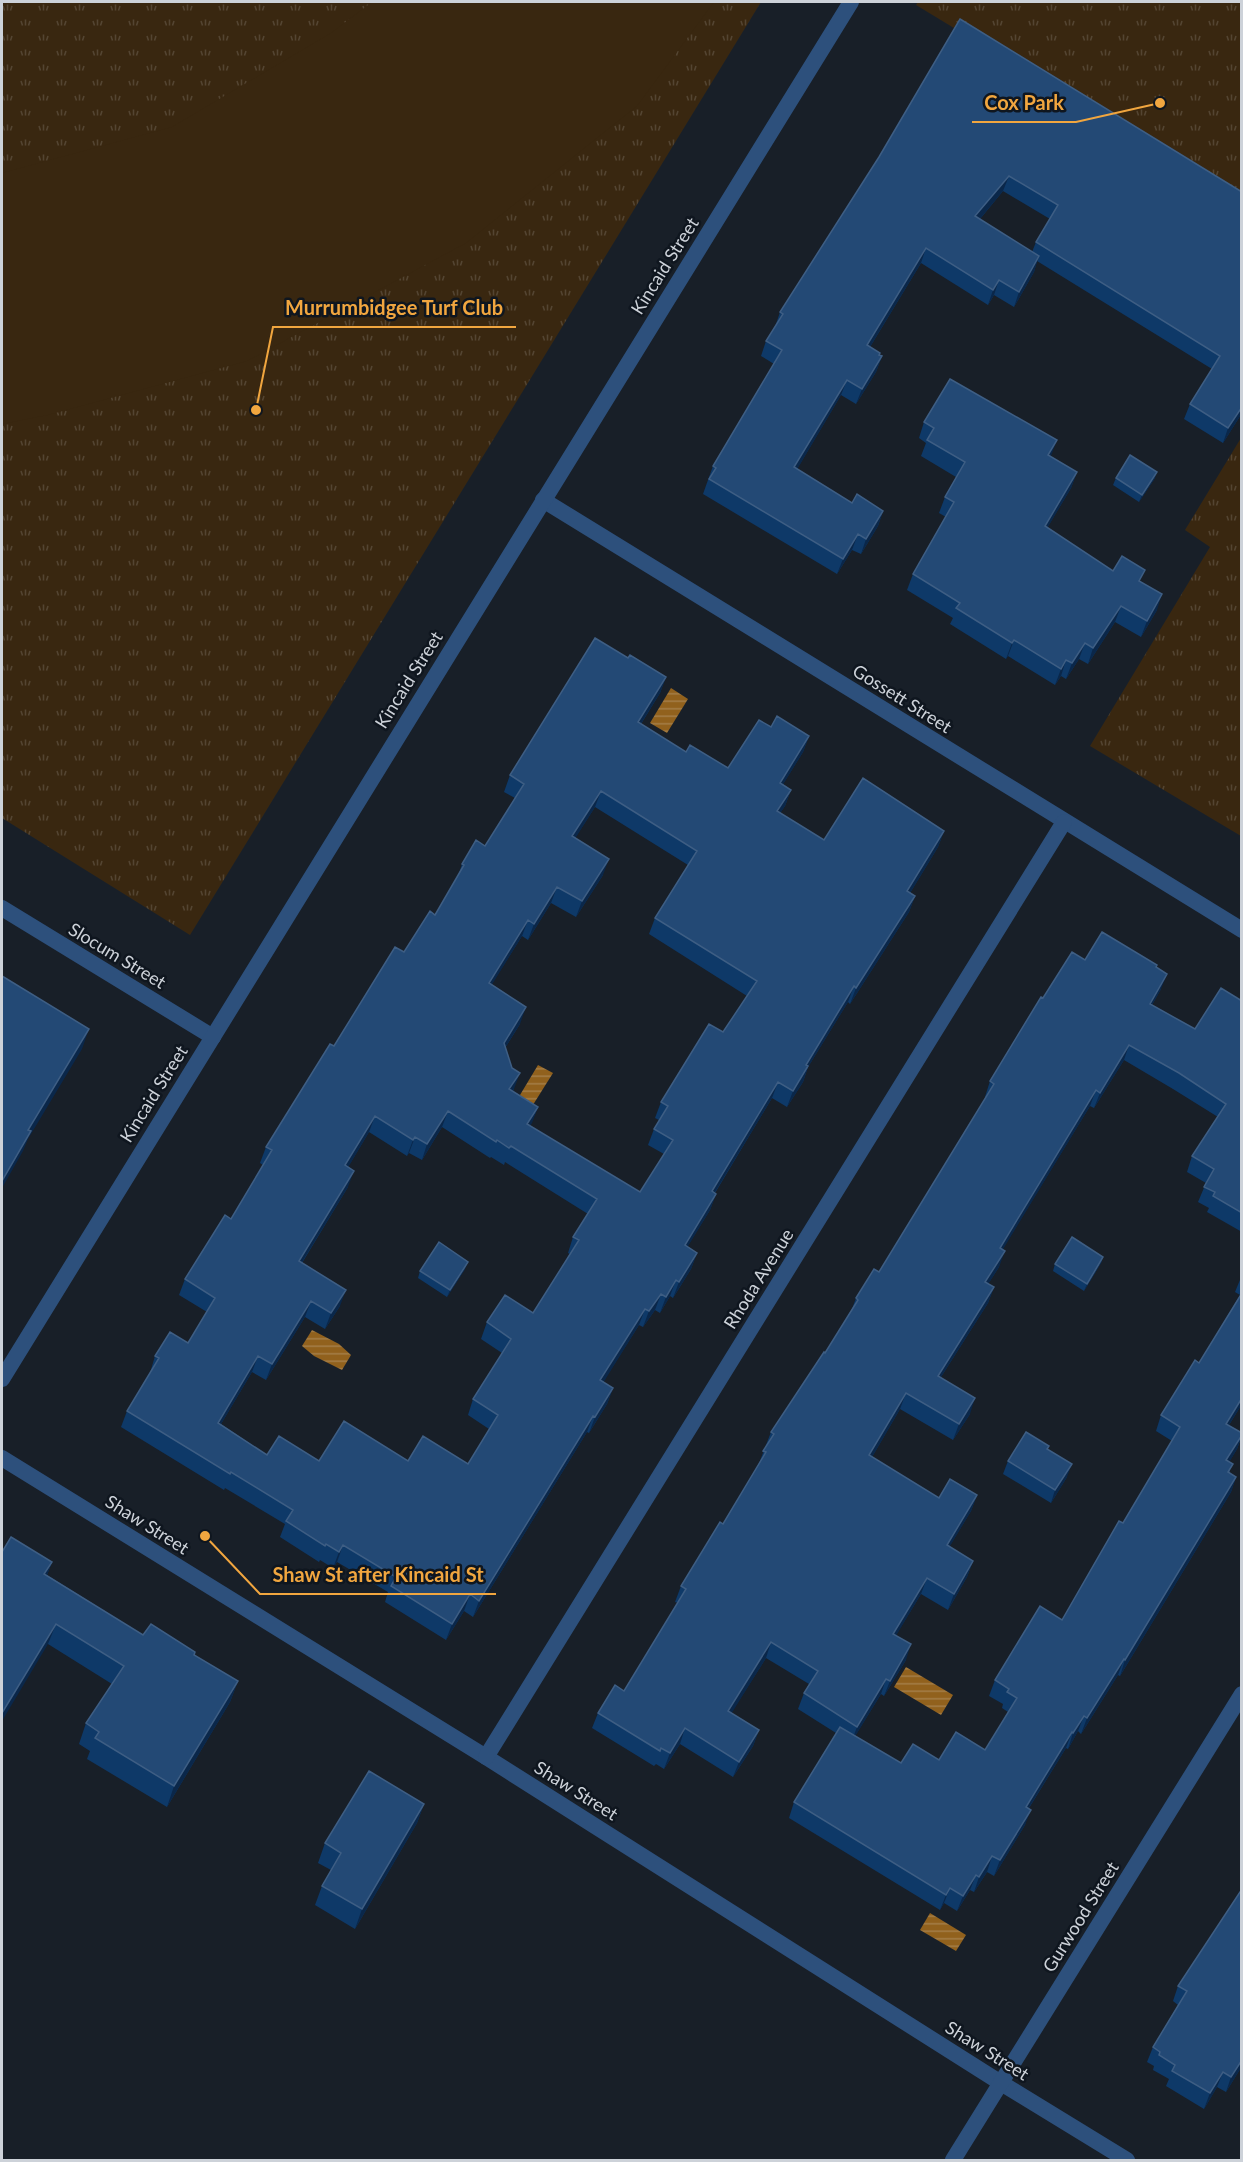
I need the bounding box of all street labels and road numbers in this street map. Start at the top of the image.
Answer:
street label: Kincaid Street [626,212,703,318]
street label: Kincaid Street [370,626,447,732]
street label: Gossett Street [849,659,957,738]
street label: Slocum Street [65,918,171,993]
street label: Kincaid Street [115,1040,192,1146]
street label: Rhoda Avenue [719,1224,798,1333]
street label: Shaw Street [102,1490,194,1559]
street label: Shaw Street [531,1756,623,1825]
street label: Gurwood Street [1037,1857,1123,1976]
street label: Shaw Street [942,2016,1034,2085]

